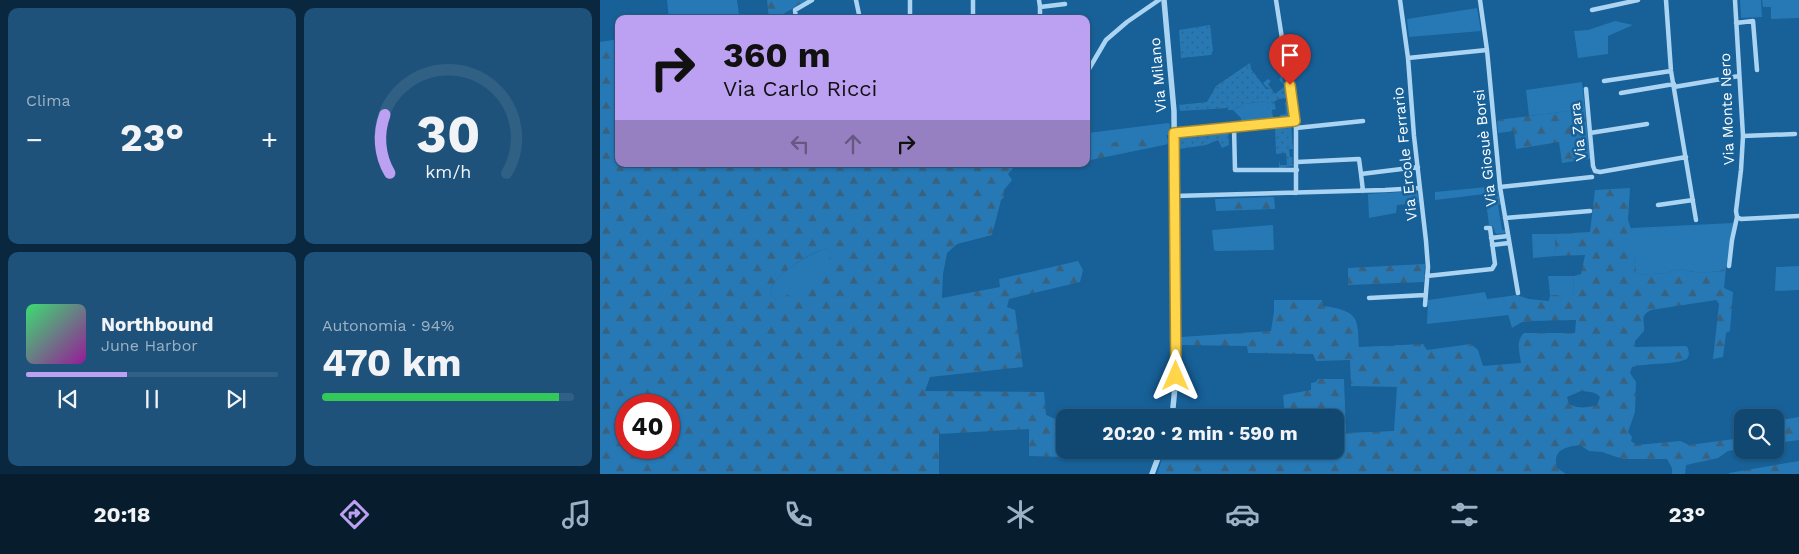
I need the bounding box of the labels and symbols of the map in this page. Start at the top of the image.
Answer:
pin [1269,34,1311,85]
street label: Via Milano [1146,37,1170,113]
street label: Via Monte Nero [1716,53,1738,165]
street label: Via Ercole Ferrario [1389,86,1421,222]
street label: Via Giosuè Borsi [1470,88,1500,208]
street label: Via Zara [1566,101,1590,162]
position arrow [1149,349,1201,401]
speed limit sign: 40 [615,394,680,459]

